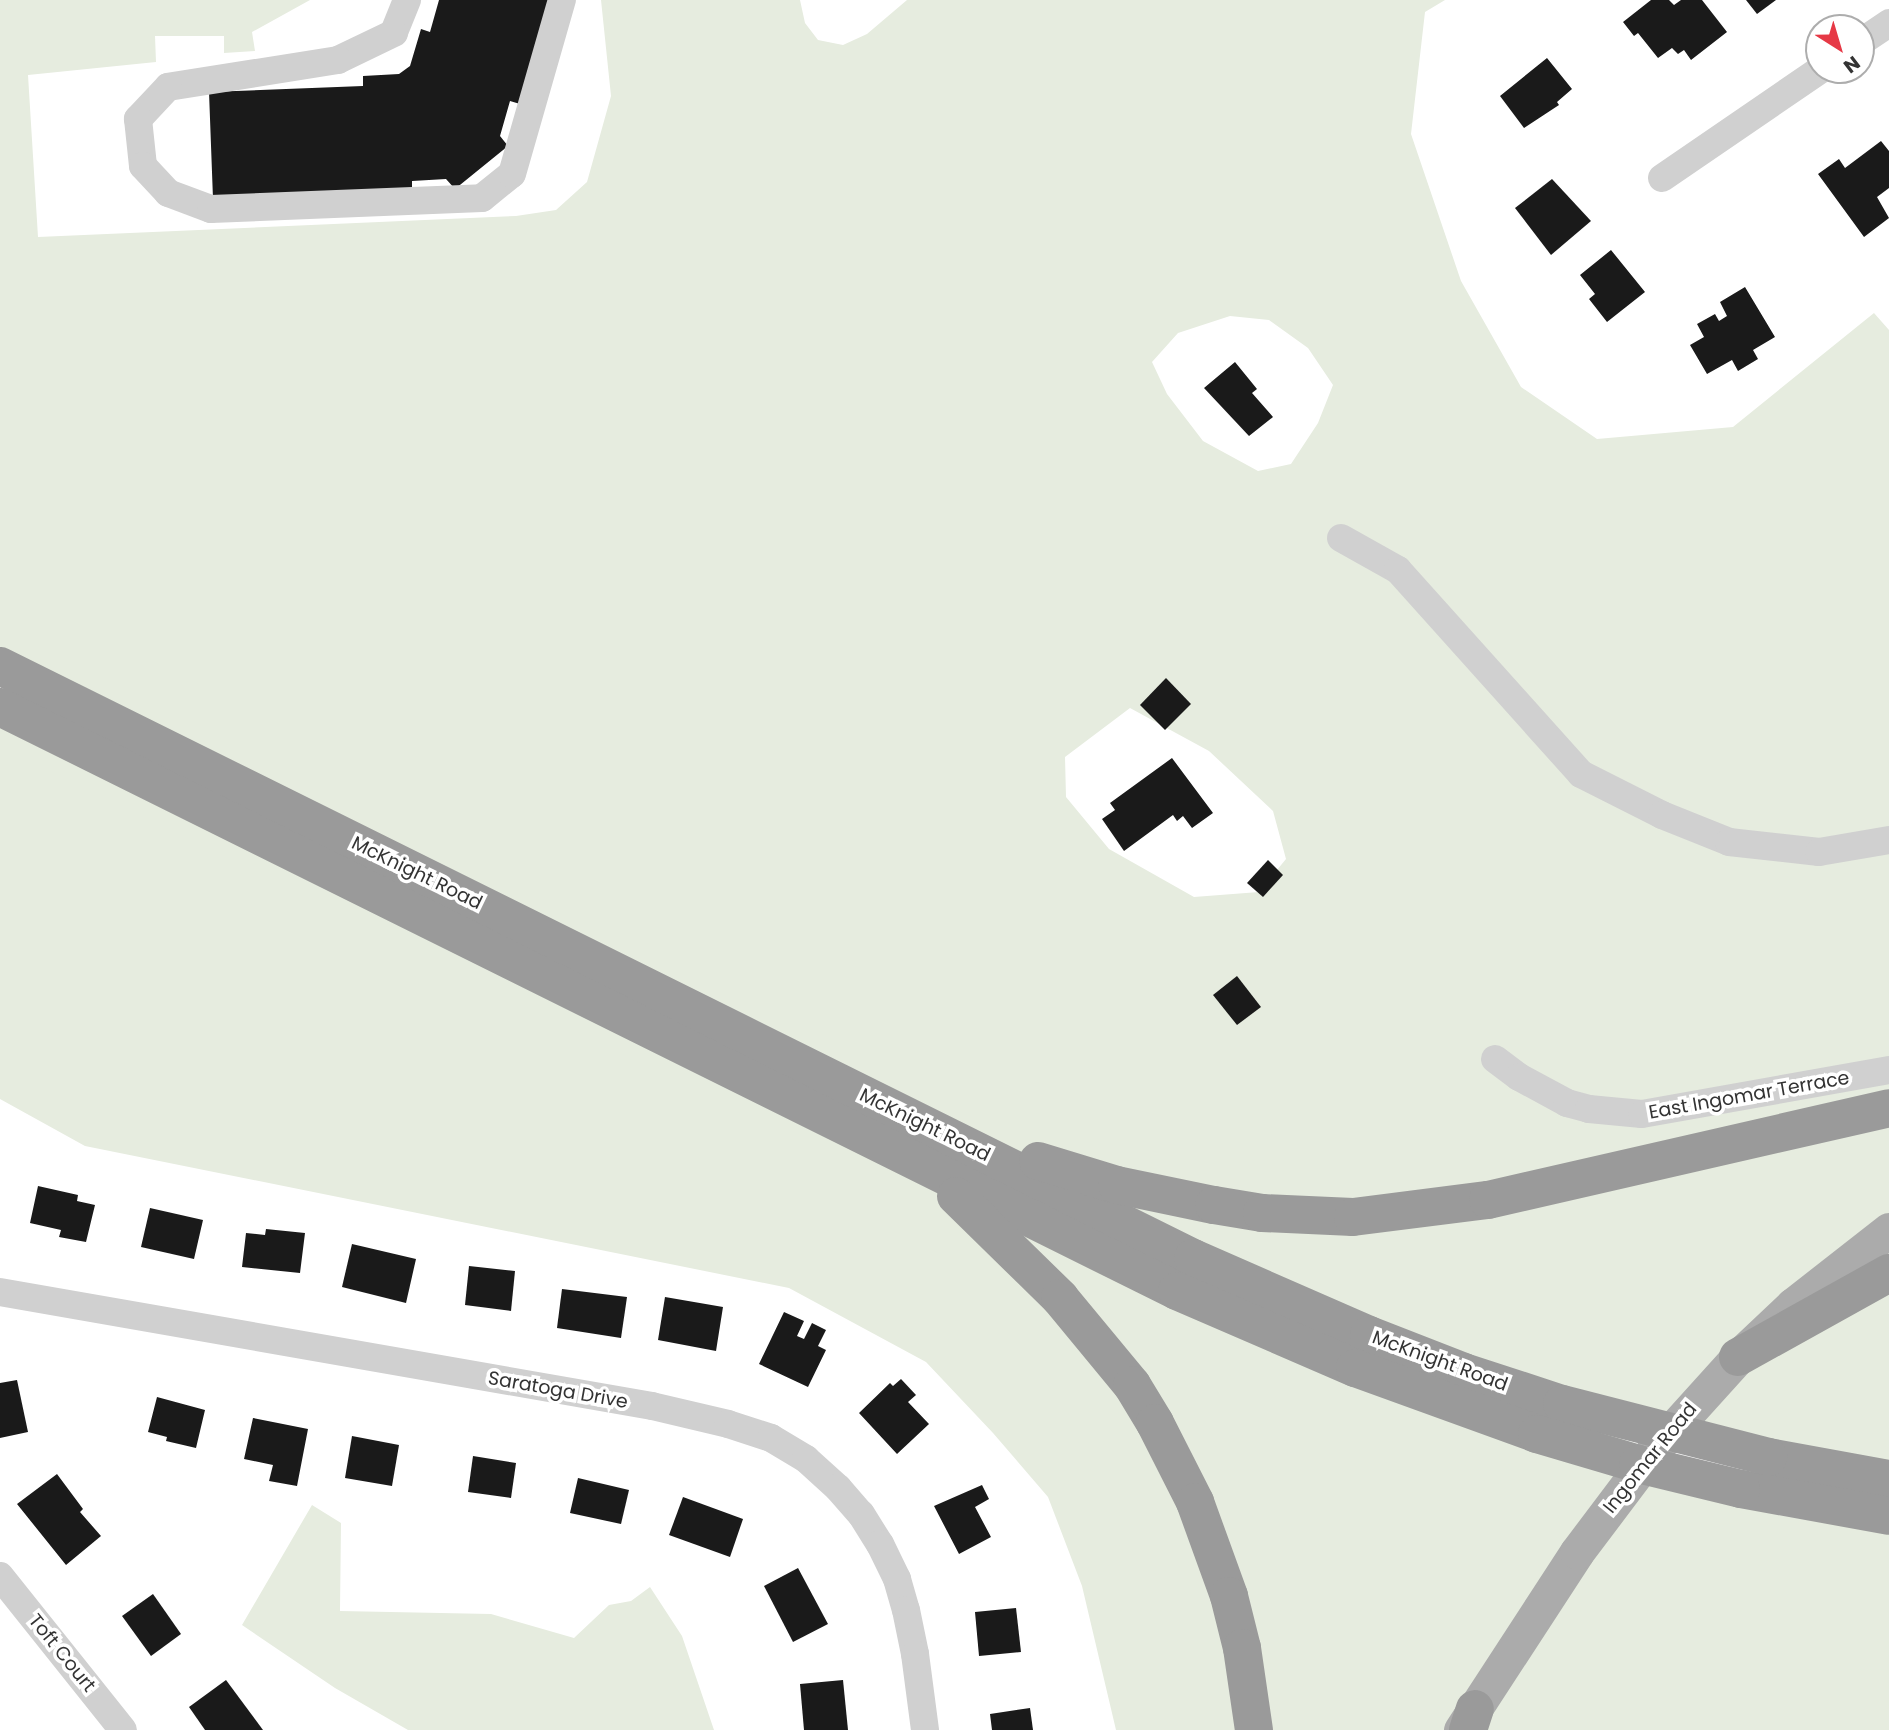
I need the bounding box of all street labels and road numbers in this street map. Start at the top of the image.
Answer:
street label: McKnight Road [348,832,486,914]
street label: East Ingomar Terrace [1647,1066,1851,1124]
street label: McKnight Road [856,1084,994,1166]
street label: McKnight Road [1369,1326,1511,1396]
street label: Saratoga Drive [486,1366,630,1414]
street label: Ingomar Road [1598,1398,1702,1518]
street label: Toft Court [24,1609,100,1697]

